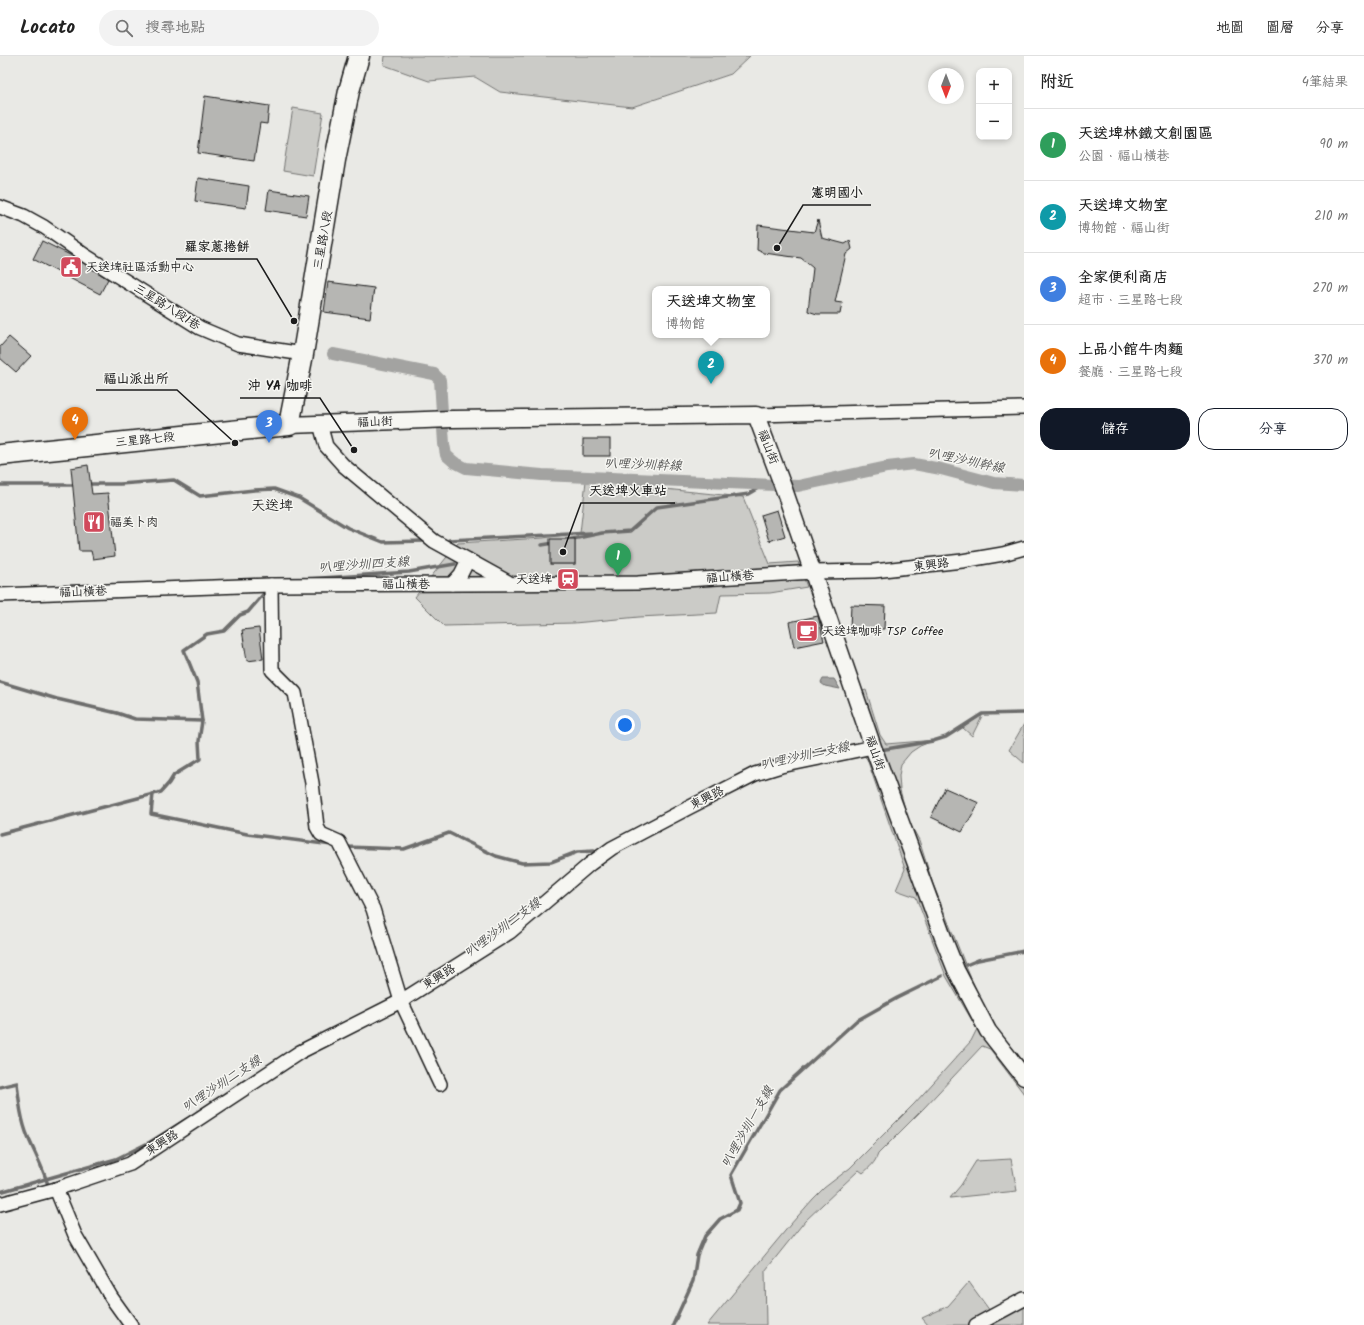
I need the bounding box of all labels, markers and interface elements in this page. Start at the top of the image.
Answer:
search box [99,10,379,46]
text: Locato [20,13,75,43]
text: 搜尋地點 [145,16,205,40]
icon: search [113,17,135,39]
text: 地圖 [1216,17,1244,39]
text: 圖層 [1266,17,1294,39]
text: 分享 [1316,17,1344,39]
north arrow [928,68,964,104]
map controls [976,68,1012,140]
button: + [976,68,1012,104]
text: 附近 [1040,69,1074,96]
text: 4筆結果 [1302,72,1348,93]
button: − [976,104,1012,140]
text: 天送埤林鐵文創園區 [1078,122,1213,146]
text: 1 [1051,134,1055,155]
text: 90 m [1320,134,1348,155]
text: 公園 · 福山橫巷 [1078,146,1170,167]
callout: 憲明國小 [803,180,871,205]
text: 憲明國小 [811,183,863,204]
text: 天送埤文物室 [1078,194,1168,218]
text: 2 [1049,206,1057,227]
text: 210 m [1314,206,1348,227]
street label: 三星路八段 [308,209,338,271]
text: 博物館 · 福山街 [1078,218,1170,239]
callout: 羅家蔥捲餅 [176,234,257,259]
text: 羅家蔥捲餅 [184,237,250,258]
public building icon: 天送埤社區活動中心 [58,254,84,280]
place label: 天送埤社區活動中心 [86,258,194,277]
text: 全家便利商店 [1078,266,1168,290]
text: 3 [1049,278,1057,299]
text: 270 m [1312,278,1348,299]
street label: 三星路八段1巷 [130,279,204,335]
popup [652,286,770,338]
text: 天送埤文物室 [666,290,756,314]
text: 超市 · 三星路七段 [1078,290,1183,311]
text: 博物館 [666,314,705,335]
text: 上品小館牛肉麵 [1078,338,1183,362]
text: 4 [1049,350,1057,371]
text: 370 m [1313,350,1348,371]
pin: 2 [698,351,724,384]
text: 餐廳 · 三星路七段 [1078,362,1183,383]
callout: 福山派出所 [96,365,177,390]
text: 福山派出所 [103,369,169,390]
callout: 沖 YA 咖啡 [240,373,320,398]
text: 沖 YA 咖啡 [248,376,312,397]
pin: 4 [62,407,88,440]
button: 儲存 [1040,408,1190,450]
button: 分享 [1198,408,1348,450]
pin: 3 [256,410,282,443]
street label: 福山街 [357,412,393,432]
street label: 三星路七段 [114,427,176,453]
street label: 福山街 [753,427,783,467]
water label: 叭哩沙圳幹線 [926,443,1007,480]
water label: 叭哩沙圳幹線 [604,453,683,477]
callout: 天送埤火車站 [581,478,675,503]
text: 天送埤火車站 [589,481,667,502]
district label: 天送埤 [251,495,293,517]
restaurant icon: 福美卜肉 [81,509,107,535]
place label: 福美卜肉 [110,513,158,532]
pin: 1 [605,543,631,576]
water label: 叭哩沙圳四支線 [318,551,411,579]
street label: 東興路 [912,553,950,577]
station icon: 天送埤 [555,566,581,592]
street label: 福山橫巷 [705,566,755,588]
place label: 天送埤 [516,570,552,589]
street label: 福山橫巷 [382,575,430,594]
street label: 福山橫巷 [59,582,107,602]
cafe icon: 天送埤咖啡 TSP Coffee [794,618,820,644]
place label: 天送埤咖啡 TSP Coffee [822,622,944,641]
your location [615,715,635,735]
street label: 福山街 [860,733,890,773]
water label: 叭哩沙圳二支線 [758,736,853,776]
street label: 東興路 [687,781,727,815]
water label: 叭哩沙圳二支線 [460,892,547,963]
street label: 東興路 [419,959,459,995]
water label: 叭哩沙圳二支線 [178,1050,267,1118]
water label: 叭哩沙圳一支線 [716,1081,780,1172]
street label: 東興路 [142,1125,182,1161]

